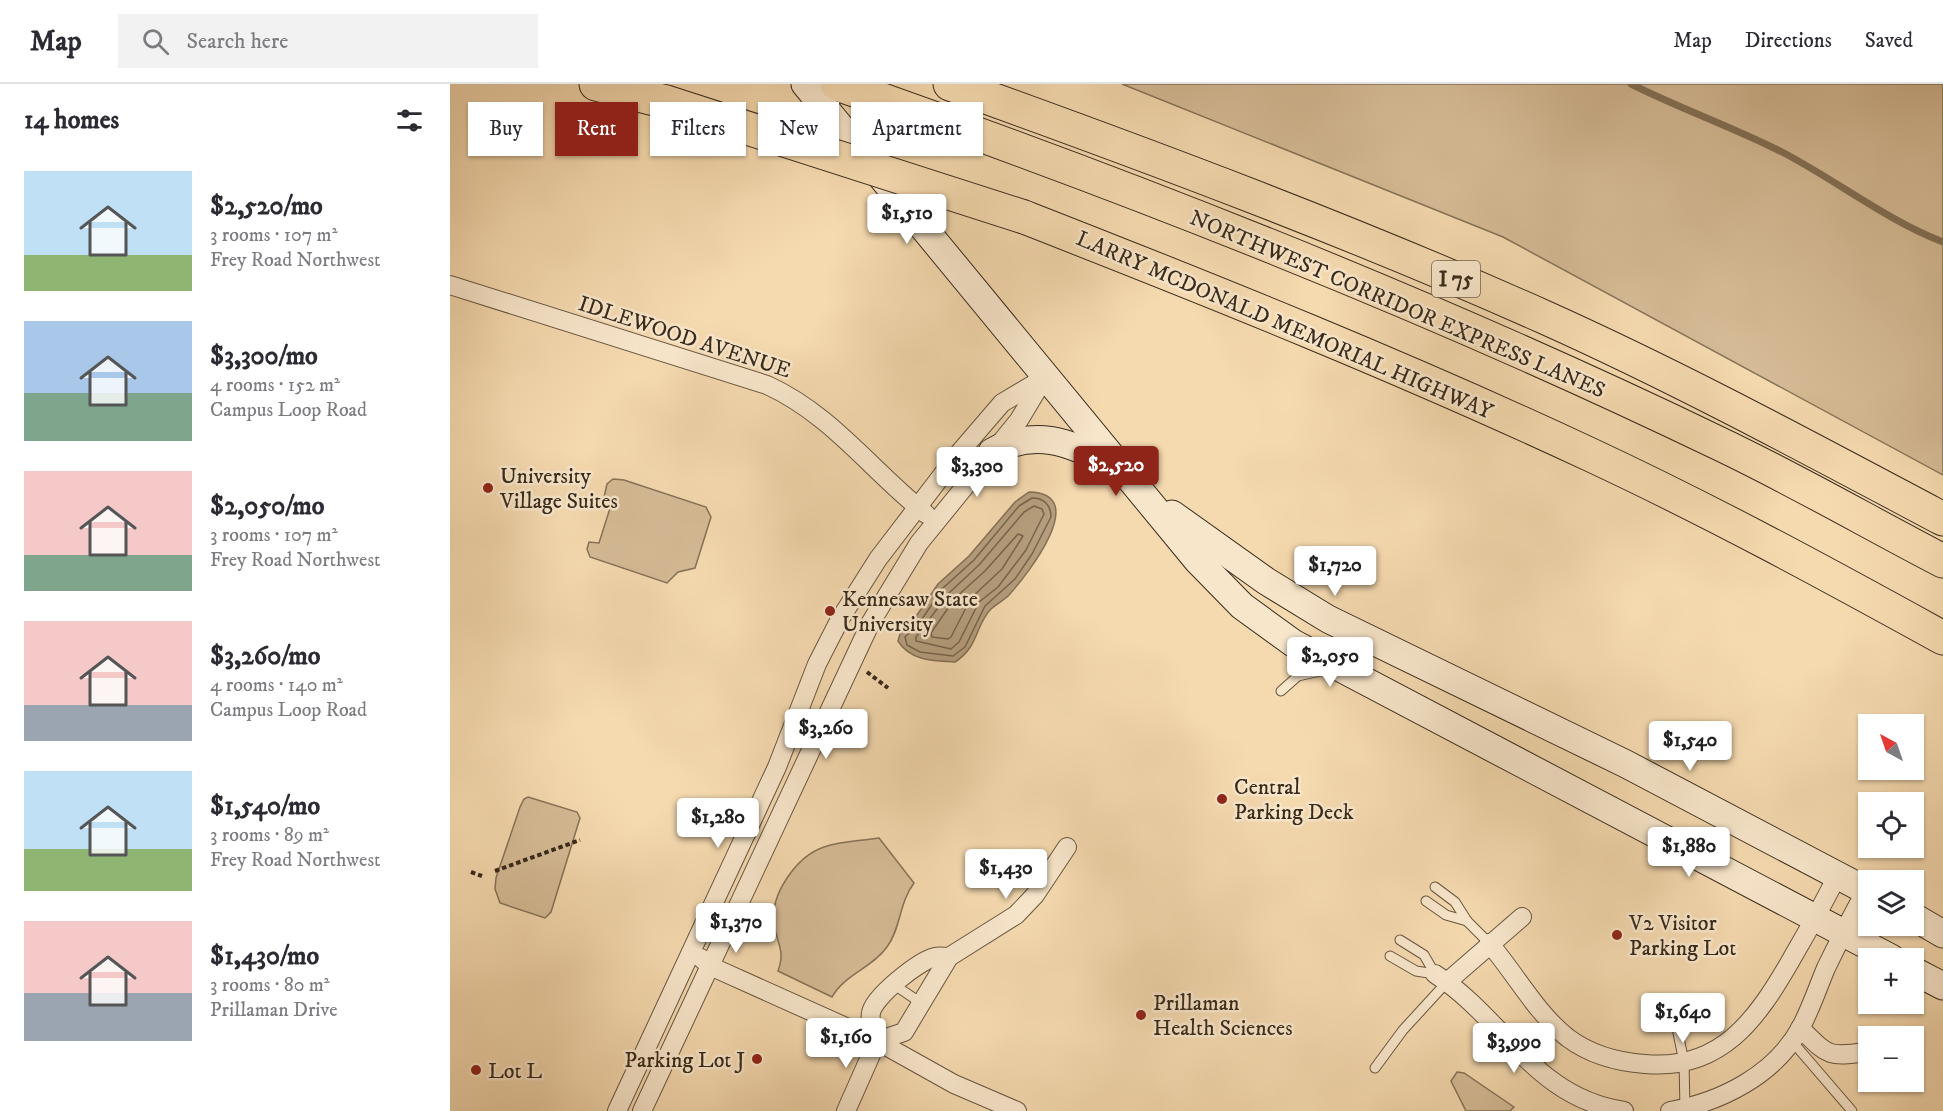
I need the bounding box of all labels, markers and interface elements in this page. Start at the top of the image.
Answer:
search box [118,14,538,68]
text: Map [30,24,82,59]
icon: search [139,25,172,58]
text: Search here [187,28,288,55]
text: Map [1673,28,1712,54]
text: Directions [1745,28,1832,54]
text: Saved [1865,28,1913,54]
chip: Buy [468,102,543,156]
chip: Rent [555,102,638,156]
chip: Filters [650,102,746,156]
chip: New [758,102,839,156]
chip: Apartment [851,102,983,156]
text: 14 homes [24,104,119,137]
icon: filters [393,104,426,137]
text: $2,520/mo [210,190,323,223]
pin: $1,510 [858,194,956,245]
icon: home [72,195,144,267]
text: $1,510 [881,201,933,226]
street label: NORTHWEST CORRIDOR EXPRESS LANES [1186,204,1609,404]
text: 3 rooms · 107 m² [210,223,338,248]
street label: LARRY MCDONALD MEMORIAL HIGHWAY [1072,225,1498,426]
text: Frey Road Northwest [210,248,381,273]
road number: I 75 [1432,261,1480,297]
street label: IDLEWOOD AVENUE [575,290,794,385]
text: $3,300/mo [210,340,318,373]
icon: home [72,345,144,417]
text: 4 rooms · 152 m² [210,373,340,398]
text: Campus Loop Road [210,398,367,423]
pin: $2,520 [1067,446,1165,497]
pin: $3,300 [928,447,1026,498]
text: $2,520 [1088,453,1144,478]
text: $3,300 [951,454,1003,479]
place label: University Village Suites [499,463,618,515]
marker: University Village Suites [481,481,495,495]
text: $2,050/mo [210,490,324,523]
icon: home [72,495,144,567]
text: 3 rooms · 107 m² [210,523,338,548]
pin: $1,720 [1286,546,1384,597]
text: Frey Road Northwest [210,548,381,573]
text: $1,720 [1308,553,1362,578]
place label: Kennesaw State University [842,586,978,638]
marker: Kennesaw State University [823,604,837,618]
pin: $2,050 [1281,637,1379,688]
text: $3,260/mo [210,640,320,673]
text: $2,050 [1301,644,1359,669]
icon: home [72,645,144,717]
text: 4 rooms · 140 m² [210,673,343,698]
text: Campus Loop Road [210,698,367,723]
pin: $3,260 [777,709,875,760]
north arrow [1858,714,1924,780]
map controls [1858,714,1924,1092]
text: $3,260 [799,716,853,741]
pin: $1,540 [1641,721,1739,772]
text: $1,540 [1663,728,1717,753]
place label: Central Parking Deck [1234,774,1354,826]
text: $1,540/mo [210,790,320,823]
marker: Central Parking Deck [1215,792,1229,806]
button: locate [1858,792,1924,858]
icon: home [72,795,144,867]
pin: $1,280 [669,798,767,849]
text: $1,280 [691,805,745,830]
text: 3 rooms · 89 m² [210,823,329,848]
pin: $1,880 [1640,827,1738,878]
text: $1,880 [1662,834,1716,859]
text: Frey Road Northwest [210,848,381,873]
pin: $1,430 [957,849,1055,900]
text: $1,430 [979,856,1033,881]
button: layers [1858,870,1924,936]
pin: $1,370 [687,903,785,954]
text: $1,370 [710,910,762,935]
place label: V2 Visitor Parking Lot [1628,910,1736,962]
marker: V2 Visitor Parking Lot [1610,928,1624,942]
text: $1,430/mo [210,940,319,973]
icon: home [72,945,144,1017]
button: + [1858,948,1924,1014]
text: 3 rooms · 80 m² [210,973,330,998]
place label: Prillaman Health Sciences [1153,990,1293,1042]
pin: $1,640 [1634,993,1732,1044]
text: Prillaman Drive [210,998,338,1023]
text: $1,640 [1655,1000,1711,1025]
marker: Prillaman Health Sciences [1134,1008,1148,1022]
pin: $1,160 [797,1018,895,1069]
pin: $3,990 [1465,1023,1563,1074]
text: $1,160 [820,1025,872,1050]
button: − [1858,1026,1924,1092]
text: $3,990 [1487,1030,1541,1055]
place label: Parking Lot J [624,1047,745,1074]
marker: Parking Lot J [750,1052,764,1066]
place label: Lot L [488,1058,542,1085]
marker: Lot L [469,1063,483,1077]

